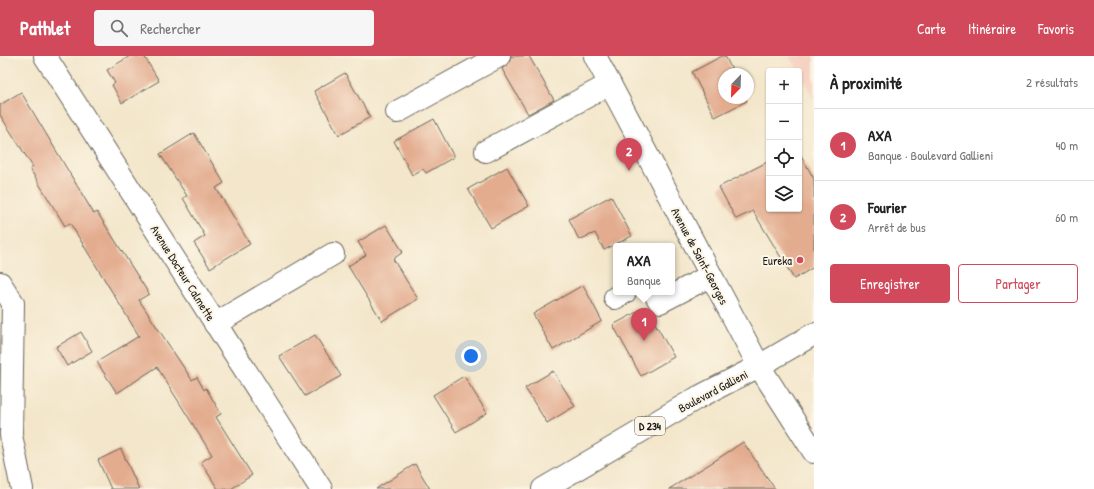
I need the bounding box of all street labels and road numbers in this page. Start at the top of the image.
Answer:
street label: Avenue de Saint-Georges [667,205,733,308]
street label: Avenue Docteur Calmette [147,222,219,324]
street label: Boulevard Gallieni [675,366,751,416]
road number: D 234 [635,417,665,435]

